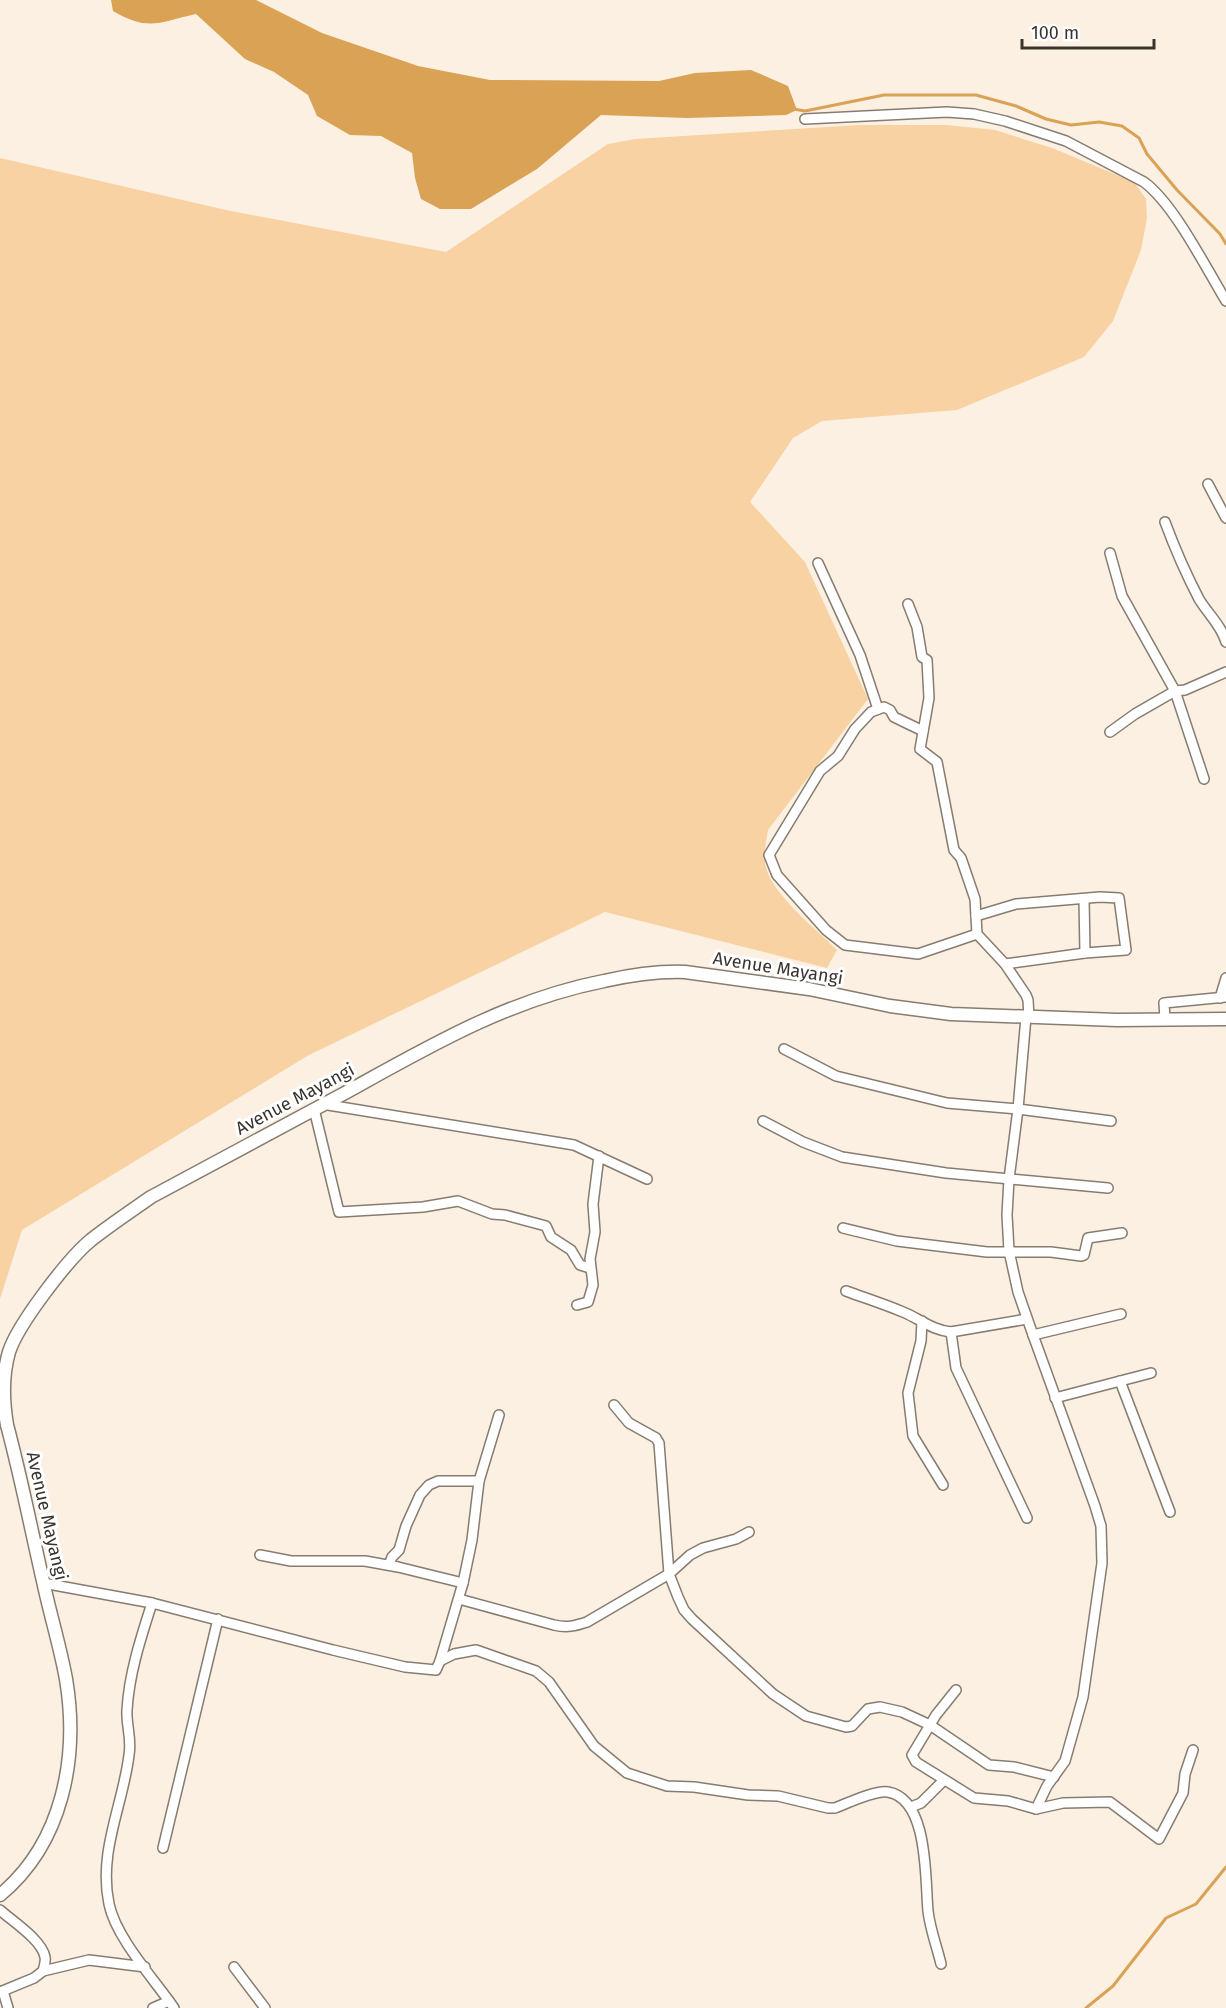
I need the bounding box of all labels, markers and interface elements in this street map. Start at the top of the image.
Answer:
scale bar [1022,12,1154,50]
text: 100 m [1031,22,1079,44]
street label: Avenue Mayangi [711,947,845,989]
street label: Avenue Mayangi [232,1058,358,1140]
street label: Avenue Mayangi [22,1450,72,1582]

